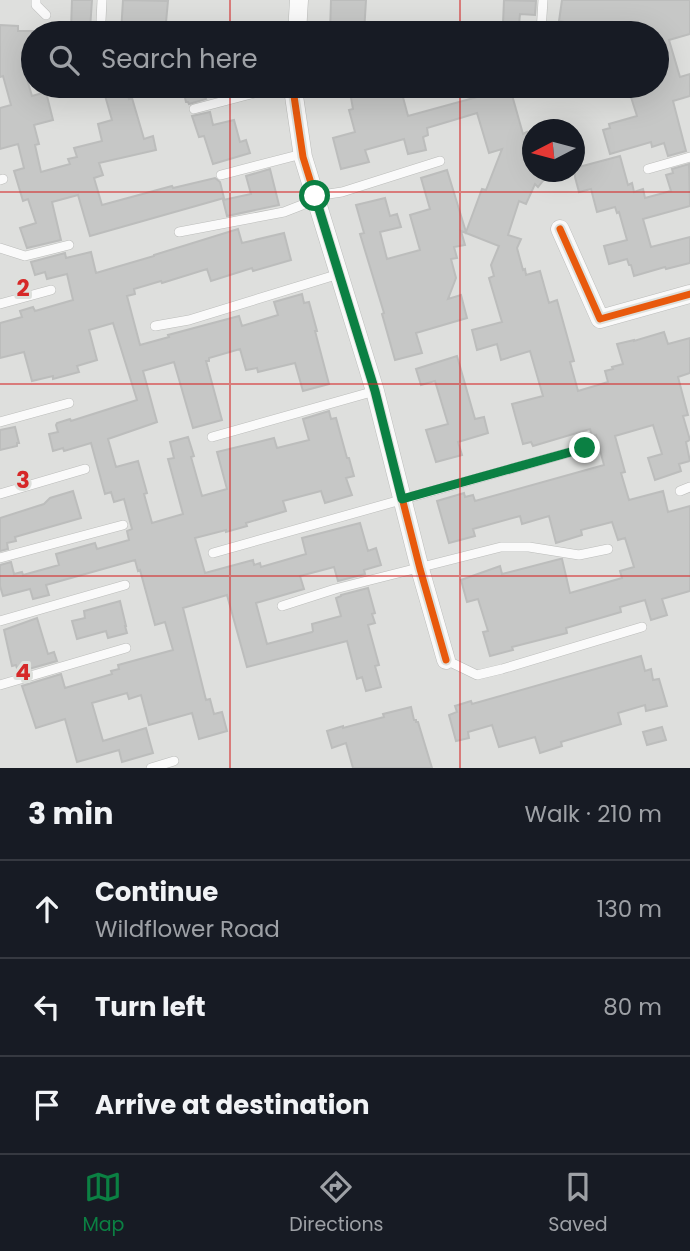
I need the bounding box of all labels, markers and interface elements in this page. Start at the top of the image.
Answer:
search box [21,21,669,98]
icon: search [45,41,83,79]
text: Search here [101,41,258,77]
north arrow [522,119,585,182]
route start [299,180,330,211]
text: 2 [16,272,30,304]
route end [569,432,600,463]
text: 3 [16,464,30,496]
text: 4 [15,656,31,688]
text: 3 min [28,792,113,835]
text: Walk · 210 m [524,798,662,830]
text: Continue [95,874,218,910]
icon: ahead [28,890,66,928]
text: 130 m [597,893,662,925]
text: Wildflower Road [95,913,280,945]
icon: left [28,988,66,1026]
text: Turn left [95,989,206,1025]
text: 80 m [603,991,662,1023]
icon: arrive [28,1086,66,1124]
text: Arrive at destination [95,1087,370,1123]
tab: Map [82,1168,124,1239]
tab: Directions [289,1168,384,1239]
tab: Saved [548,1168,608,1239]

